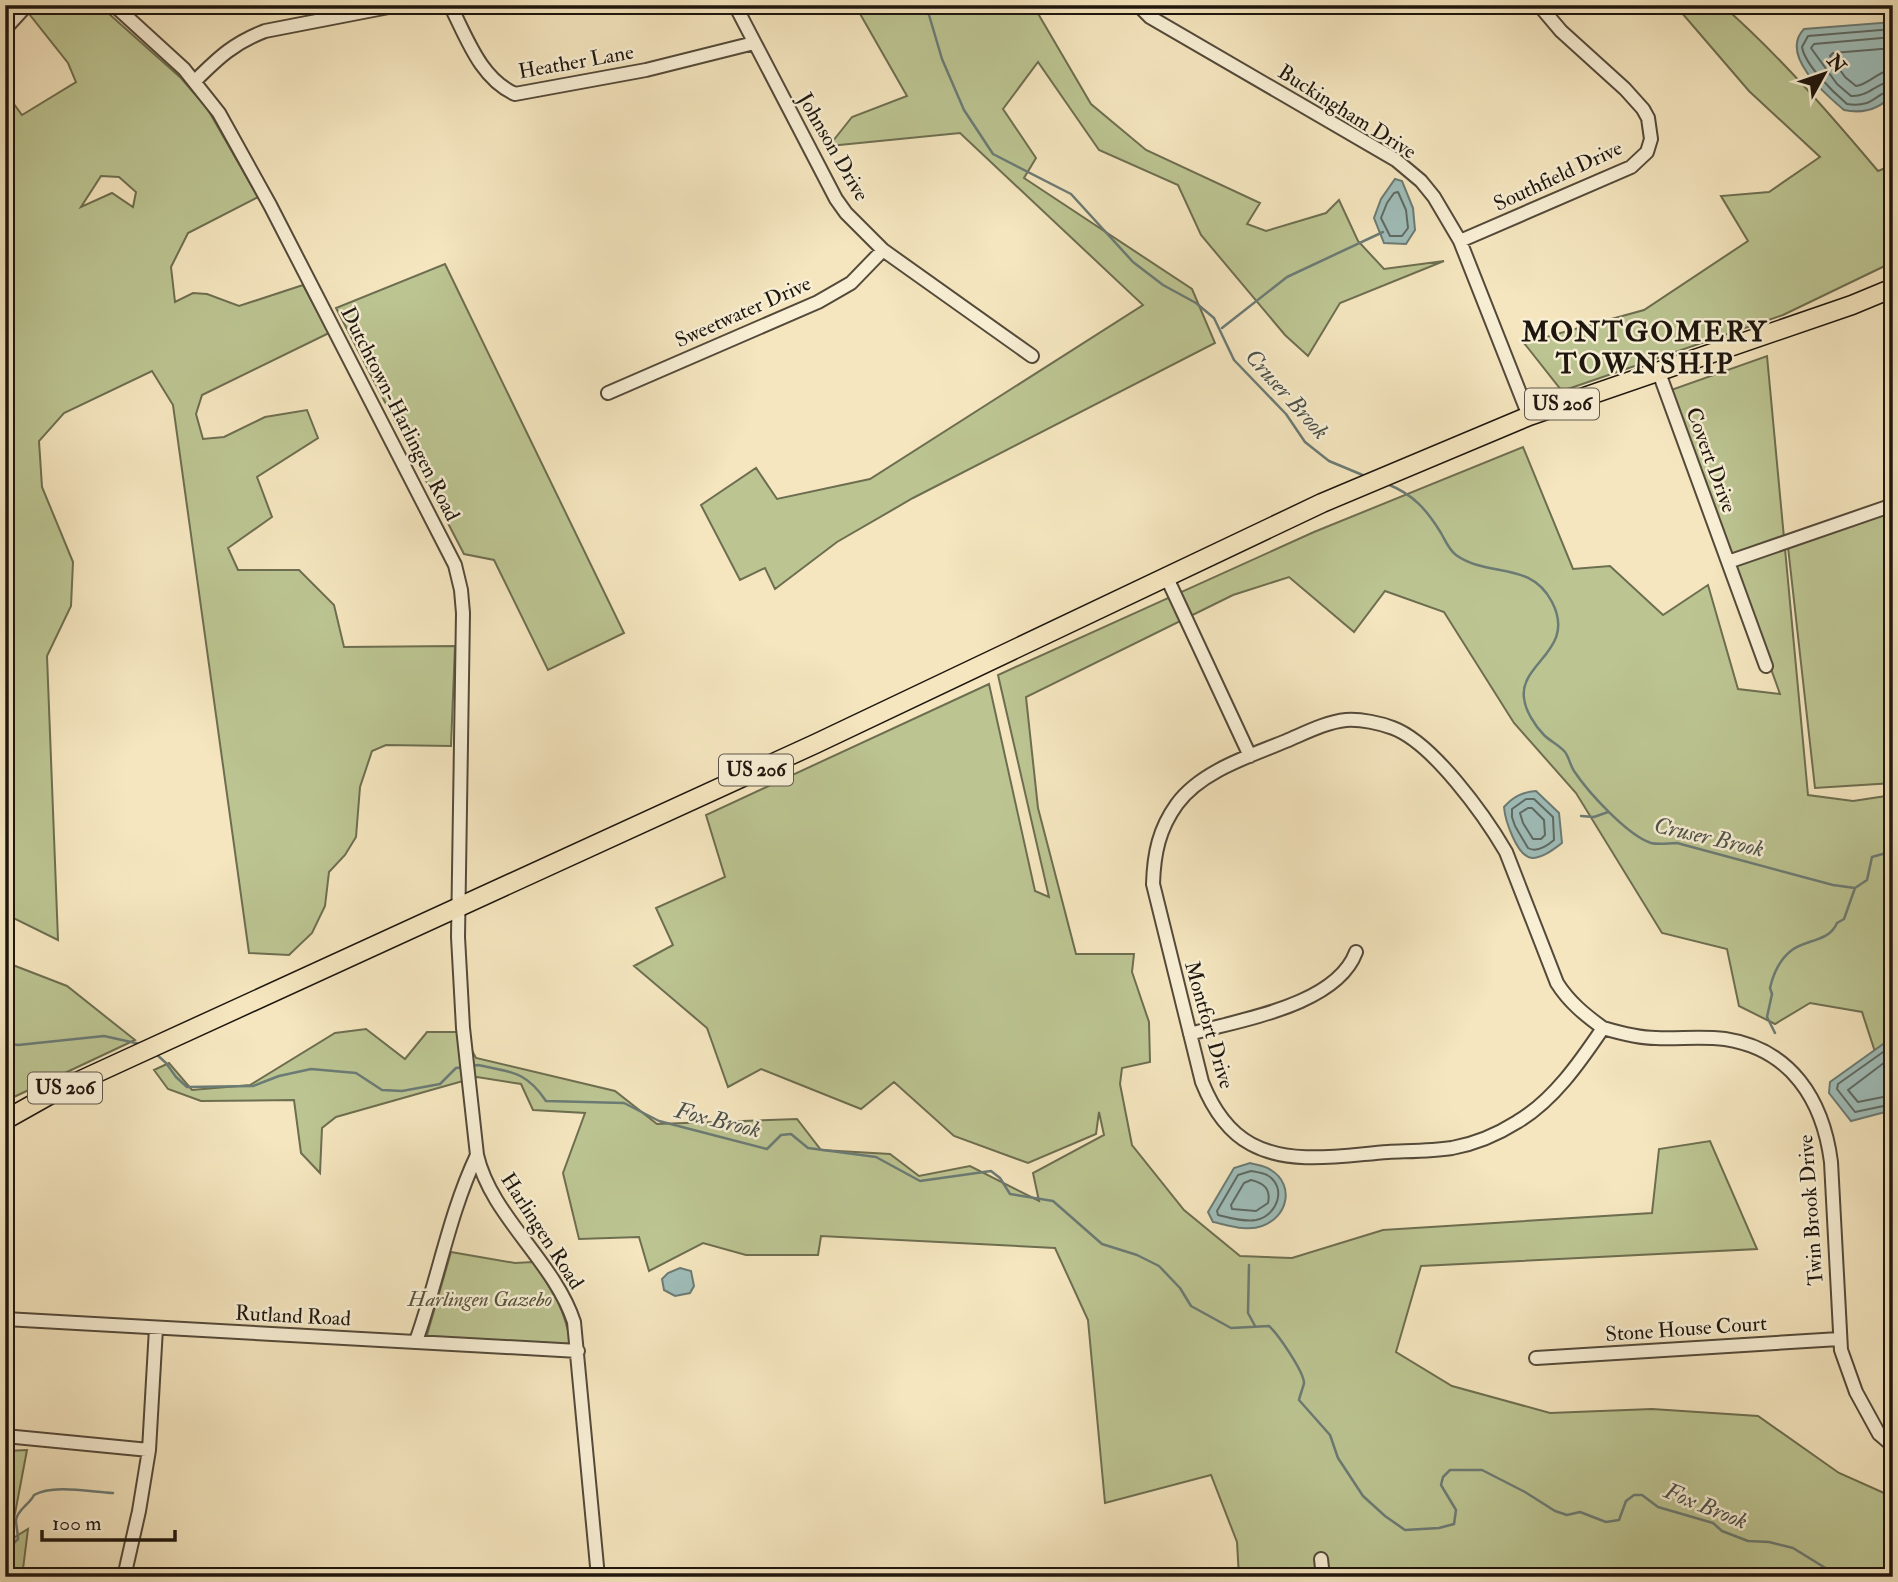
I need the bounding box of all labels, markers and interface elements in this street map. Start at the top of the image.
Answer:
north arrow [1790,38,1860,108]
street label: Heather Lane [516,39,636,85]
text: N [1821,49,1852,79]
street label: Buckingham Drive [1273,59,1421,166]
street label: Johnson Drive [791,87,875,206]
street label: Southfield Drive [1489,134,1627,218]
street label: Sweetwater Drive [671,270,815,354]
street label: Dutchtown-Harlingen Road [334,302,466,526]
district label: MONTGOMERY TOWNSHIP [1521,315,1768,382]
water label: Cruser Brook [1239,343,1335,445]
road number: US 206 [1525,388,1599,420]
street label: Covert Drive [1679,404,1743,517]
road number: US 206 [719,754,793,786]
water label: Cruser Brook [1651,810,1767,864]
street label: Montfort Drive [1178,958,1240,1092]
road number: US 206 [28,1072,102,1104]
water label: Fox Brook [671,1095,764,1145]
street label: Twin Brook Drive [1792,1133,1830,1286]
street label: Harlingen Road [494,1168,590,1295]
park label: Harlingen Gazebo [407,1286,552,1313]
street label: Rutland Road [234,1299,352,1333]
street label: Stone House Court [1604,1310,1768,1348]
water label: Fox Brook [1659,1476,1752,1536]
scale bar [42,1498,175,1542]
text: 100 m [52,1510,102,1537]

